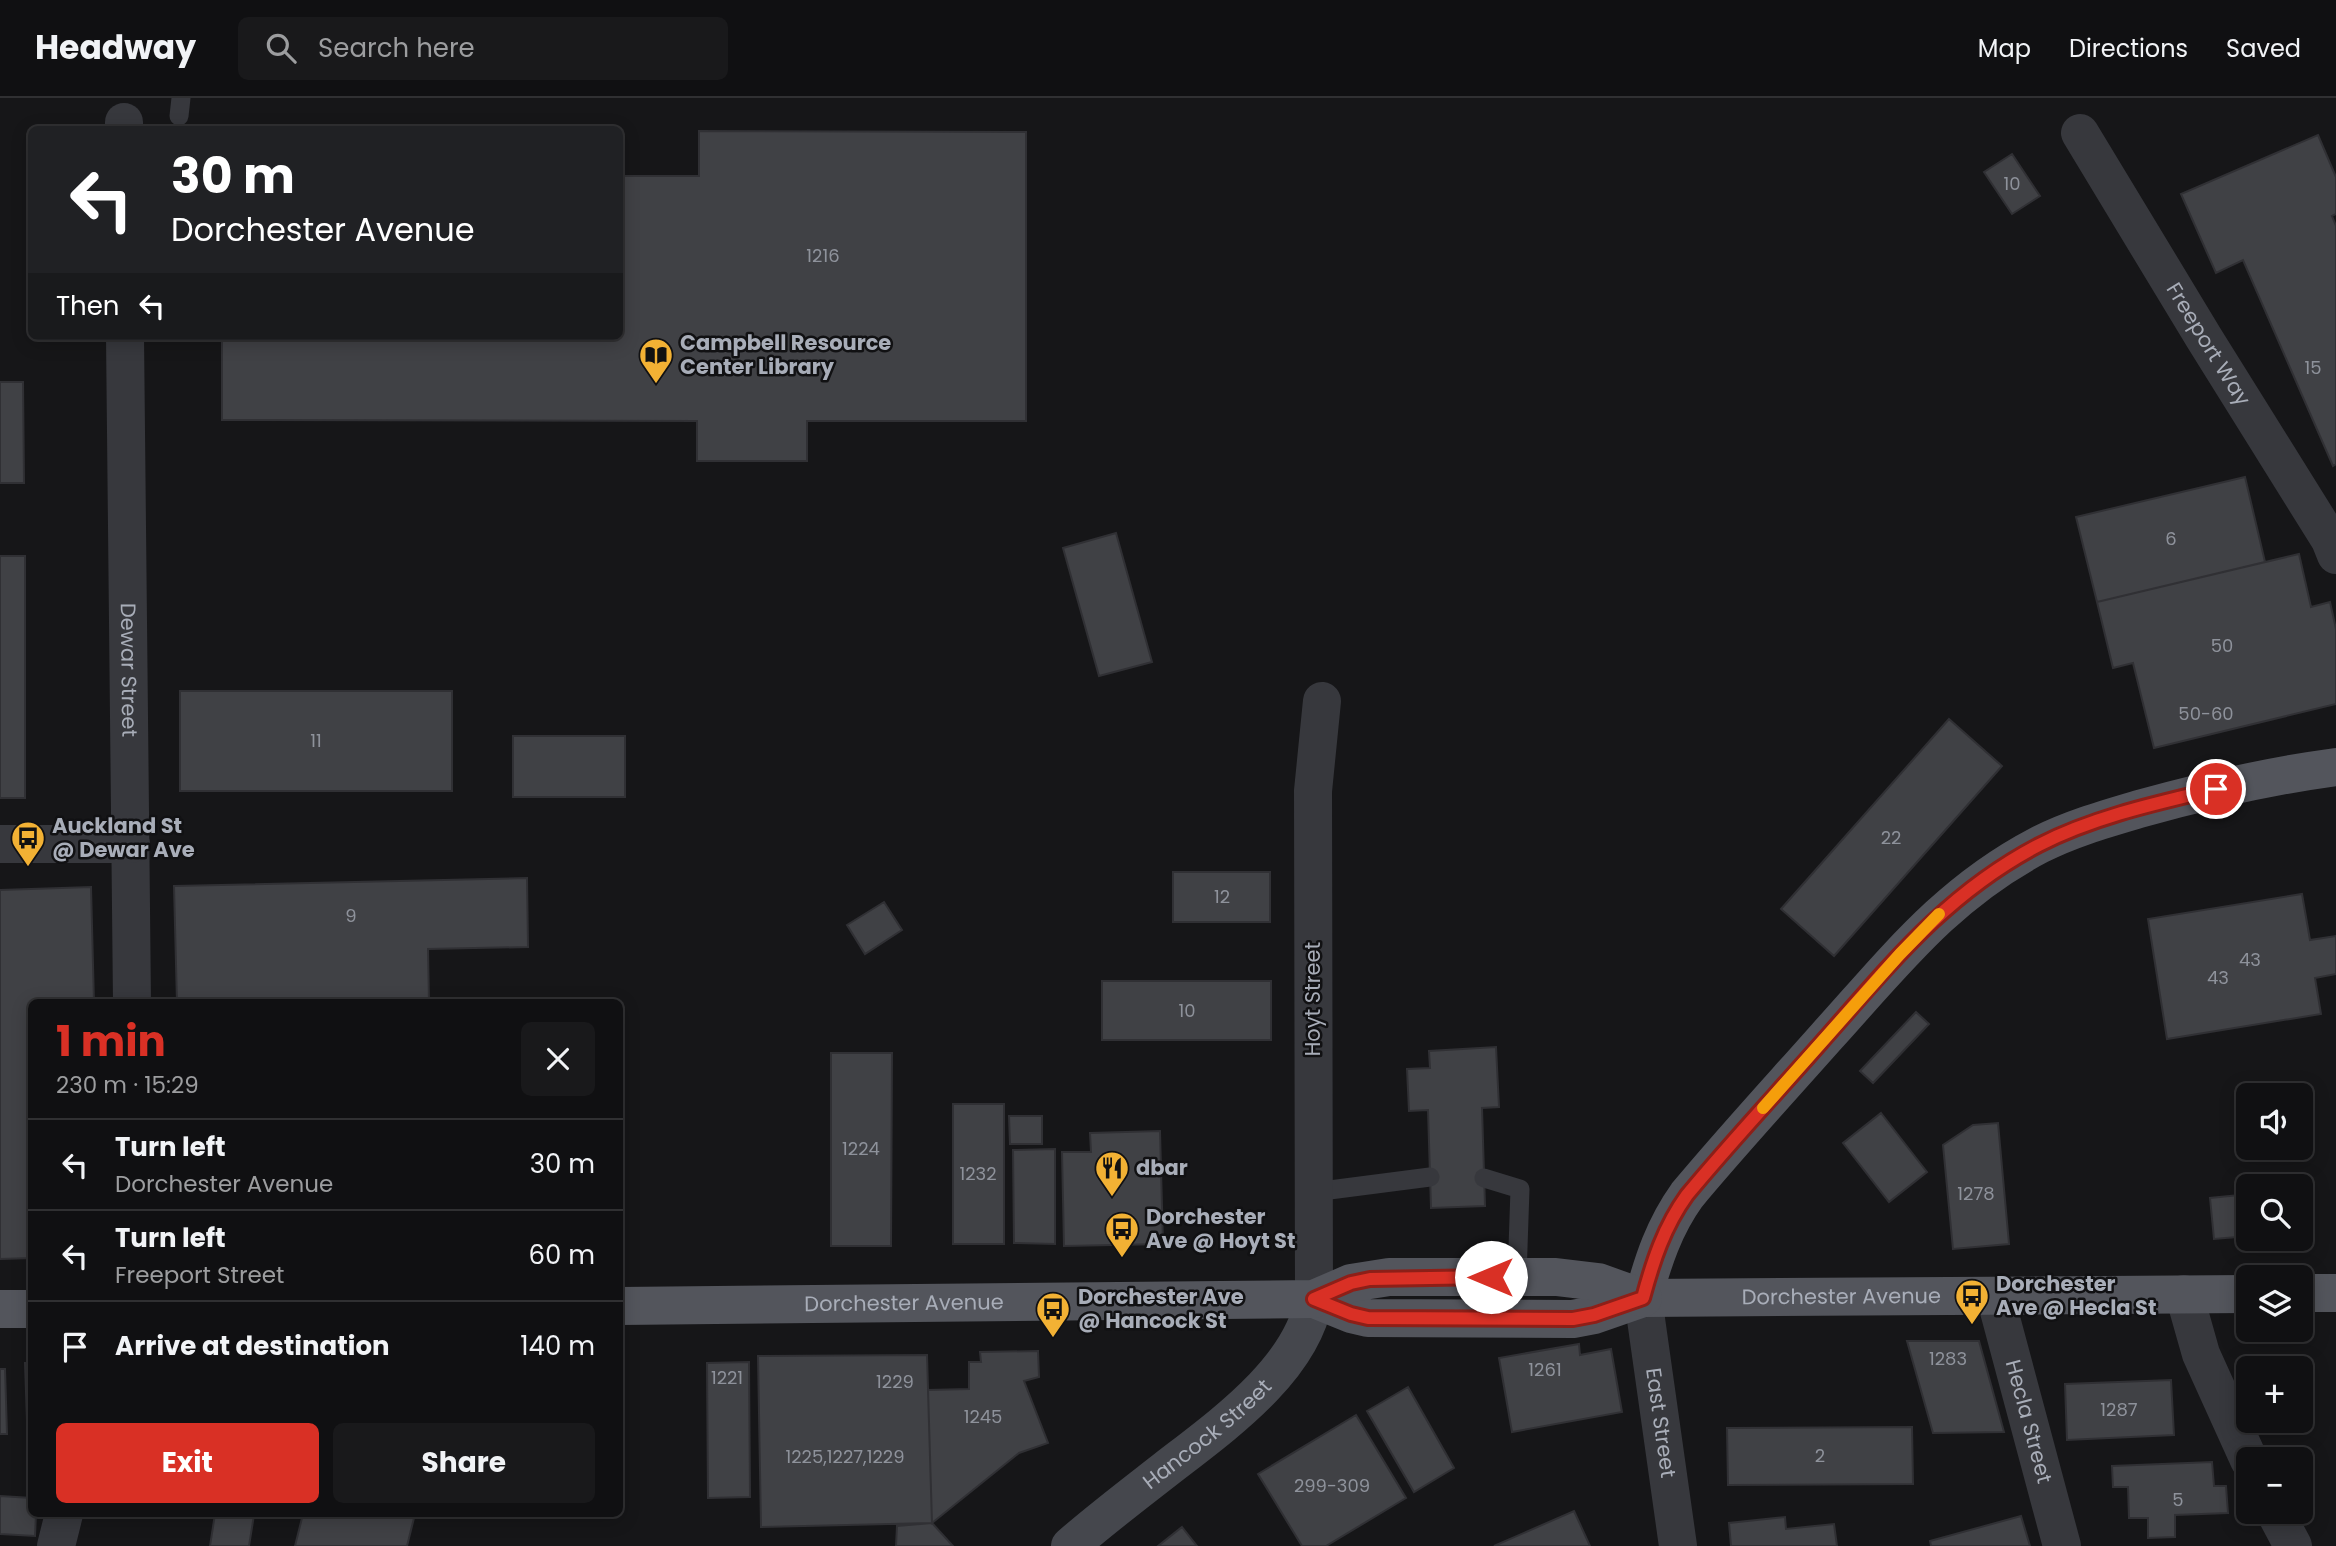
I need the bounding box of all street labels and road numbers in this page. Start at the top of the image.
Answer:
street label: Freeport Way [2160,277,2258,411]
street label: Dewar Street [114,603,144,737]
street label: Hoyt Street [1298,942,1327,1056]
street label: Dorchester Avenue [1742,1281,1941,1311]
street label: Dorchester Avenue [804,1287,1004,1318]
street label: Hecla Street [1999,1356,2060,1486]
street label: East Street [1639,1366,1683,1480]
street label: Hancock Street [1137,1372,1278,1496]

